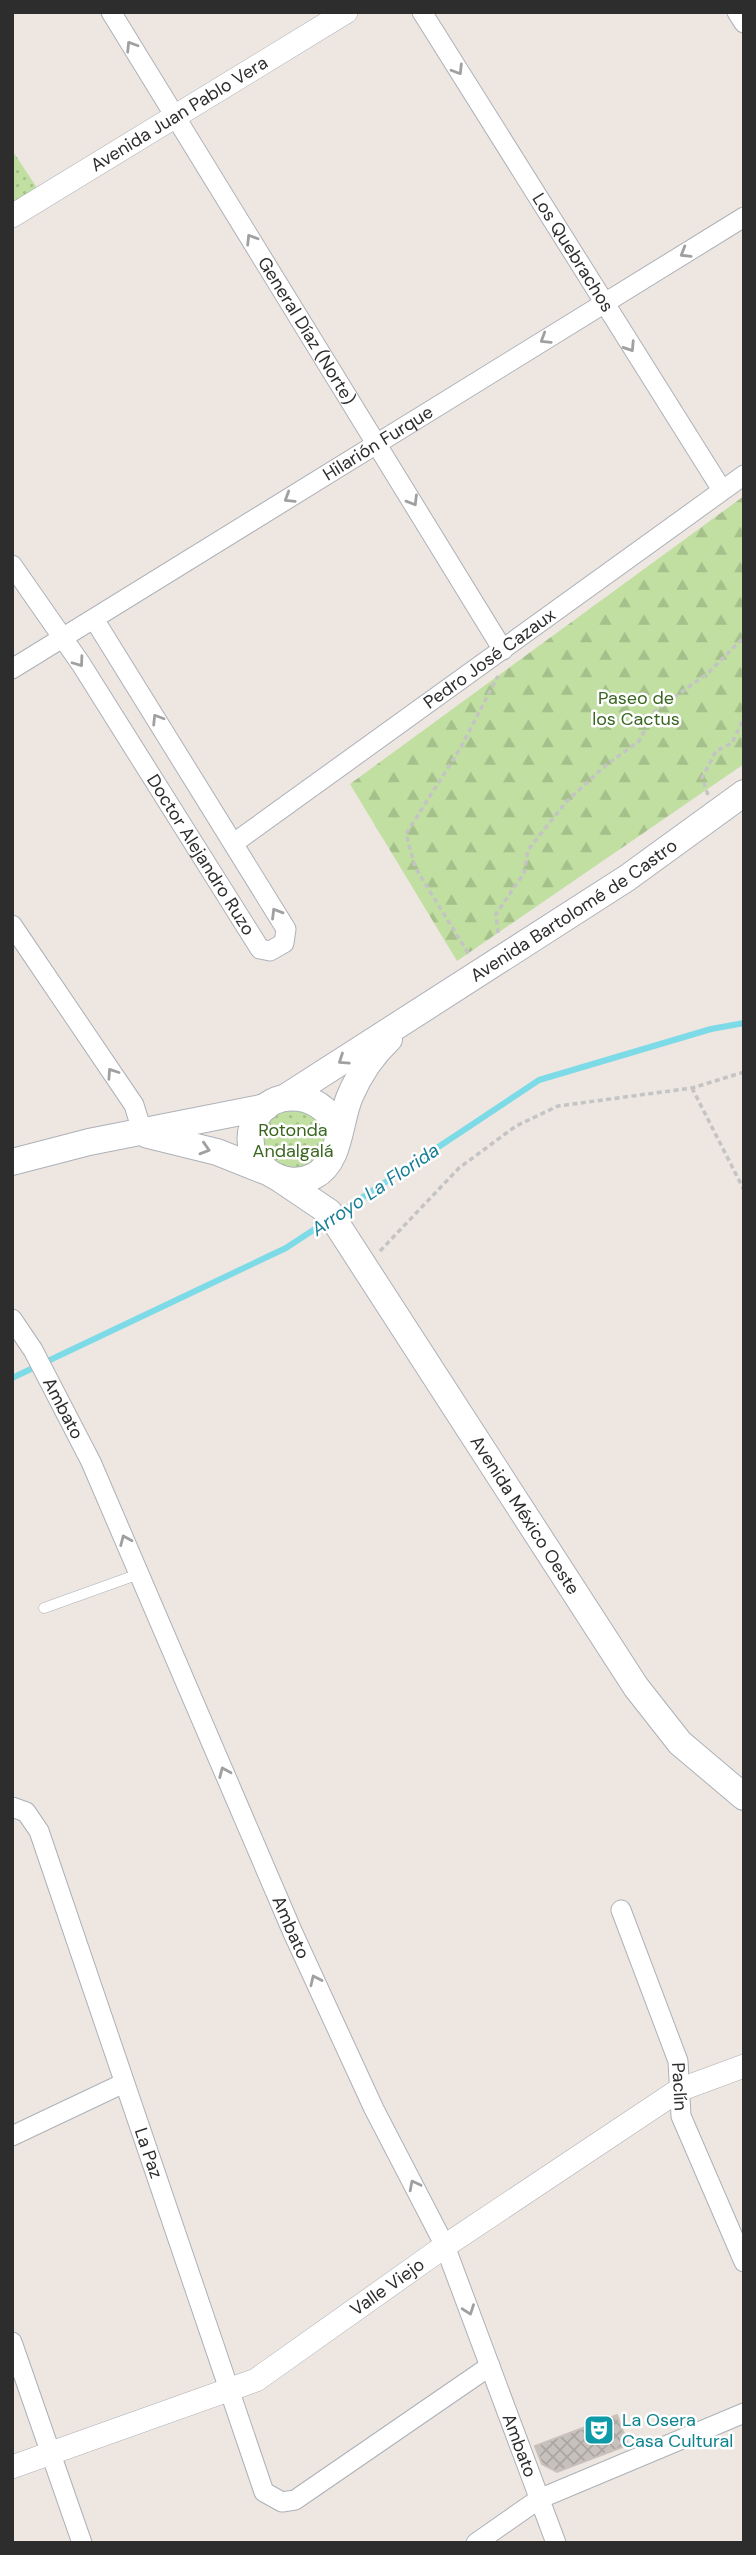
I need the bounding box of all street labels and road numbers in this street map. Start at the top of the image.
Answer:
street label: Avenida Juan Pablo Vera [86,51,272,177]
street label: Los Quebrachos [527,188,619,317]
street label: General Díaz (Norte) [252,252,361,409]
street label: Hilarión Furque [318,400,438,486]
street label: Pedro José Cazaux [419,603,560,714]
street label: Doctor Alejandro Ruzo [141,770,260,940]
street label: Avenida Bartolomé de Castro [466,833,682,987]
street label: Ambato [37,1373,89,1443]
street label: Avenida México Oeste [465,1431,585,1599]
street label: Ambato [267,1892,315,1963]
street label: Paclín [666,2062,693,2111]
street label: La Paz [129,2124,168,2182]
street label: Valle Viejo [345,2252,429,2321]
street label: Ambato [497,2410,542,2481]

